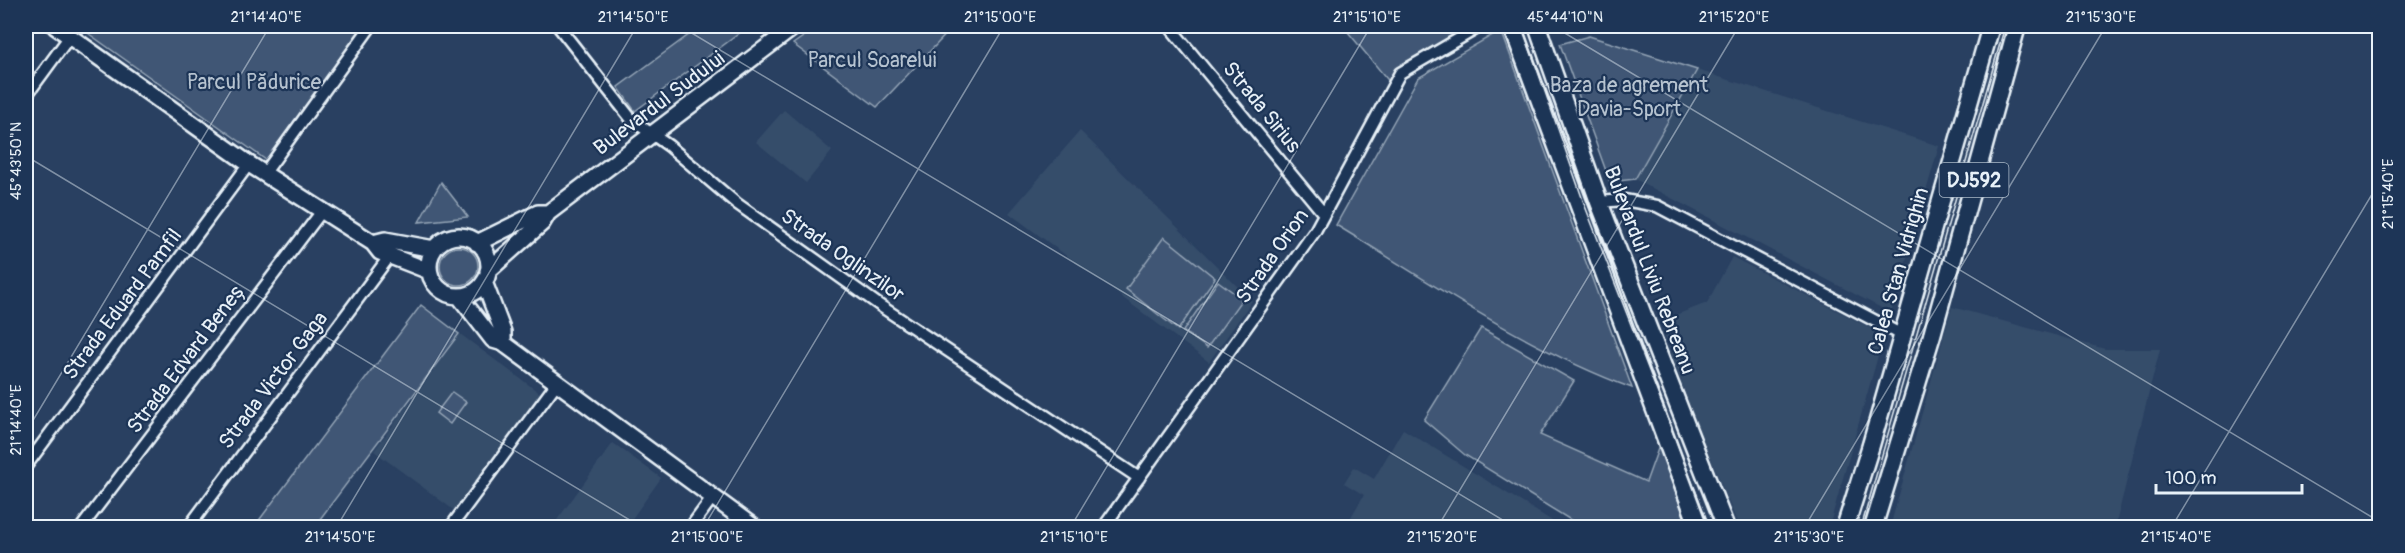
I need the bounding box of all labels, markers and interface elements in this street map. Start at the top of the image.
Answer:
text: 21°14'40"E [230,8,302,27]
text: 21°14'50"E [598,8,669,27]
text: 21°15'00"E [964,8,1036,27]
text: 21°15'10"E [1333,8,1401,27]
text: 45°44'10"N [1527,8,1603,27]
text: 21°15'20"E [1699,8,1769,27]
text: 21°15'30"E [2066,8,2136,27]
street label: Bulevardul Sudului [588,45,731,162]
park label: Parcul Soarelui [808,47,937,74]
street label: Strada Sirius [1217,56,1307,159]
park label: Parcul Pădurice [187,69,322,96]
park label: Baza de agrement Davia-Sport [1550,72,1709,123]
text: 45°43'50"N [7,122,26,200]
text: 21°15'40"E [2379,158,2398,229]
street label: Bulevardul Liviu Rebreanu [1597,162,1702,378]
road number: DJ592 [1940,163,2008,197]
street label: Calea Stan Vidrighin [1862,184,1935,358]
street label: Strada Oglinzilor [775,203,910,308]
street label: Strada Orion [1230,203,1315,309]
street label: Strada Eduard Pamfil [57,223,188,385]
street label: Strada Edvard Beneș [121,278,252,439]
street label: Strada Victor Gaga [213,306,334,454]
text: 21°14'40"E [7,384,26,456]
scale bar [2156,457,2302,495]
text: 100 m [2165,467,2217,490]
text: 21°14'50"E [305,528,376,547]
text: 21°15'00"E [671,528,743,547]
text: 21°15'10"E [1040,528,1108,547]
text: 21°15'20"E [1407,528,1477,547]
text: 21°15'30"E [1774,528,1844,547]
text: 21°15'40"E [2141,528,2212,547]

